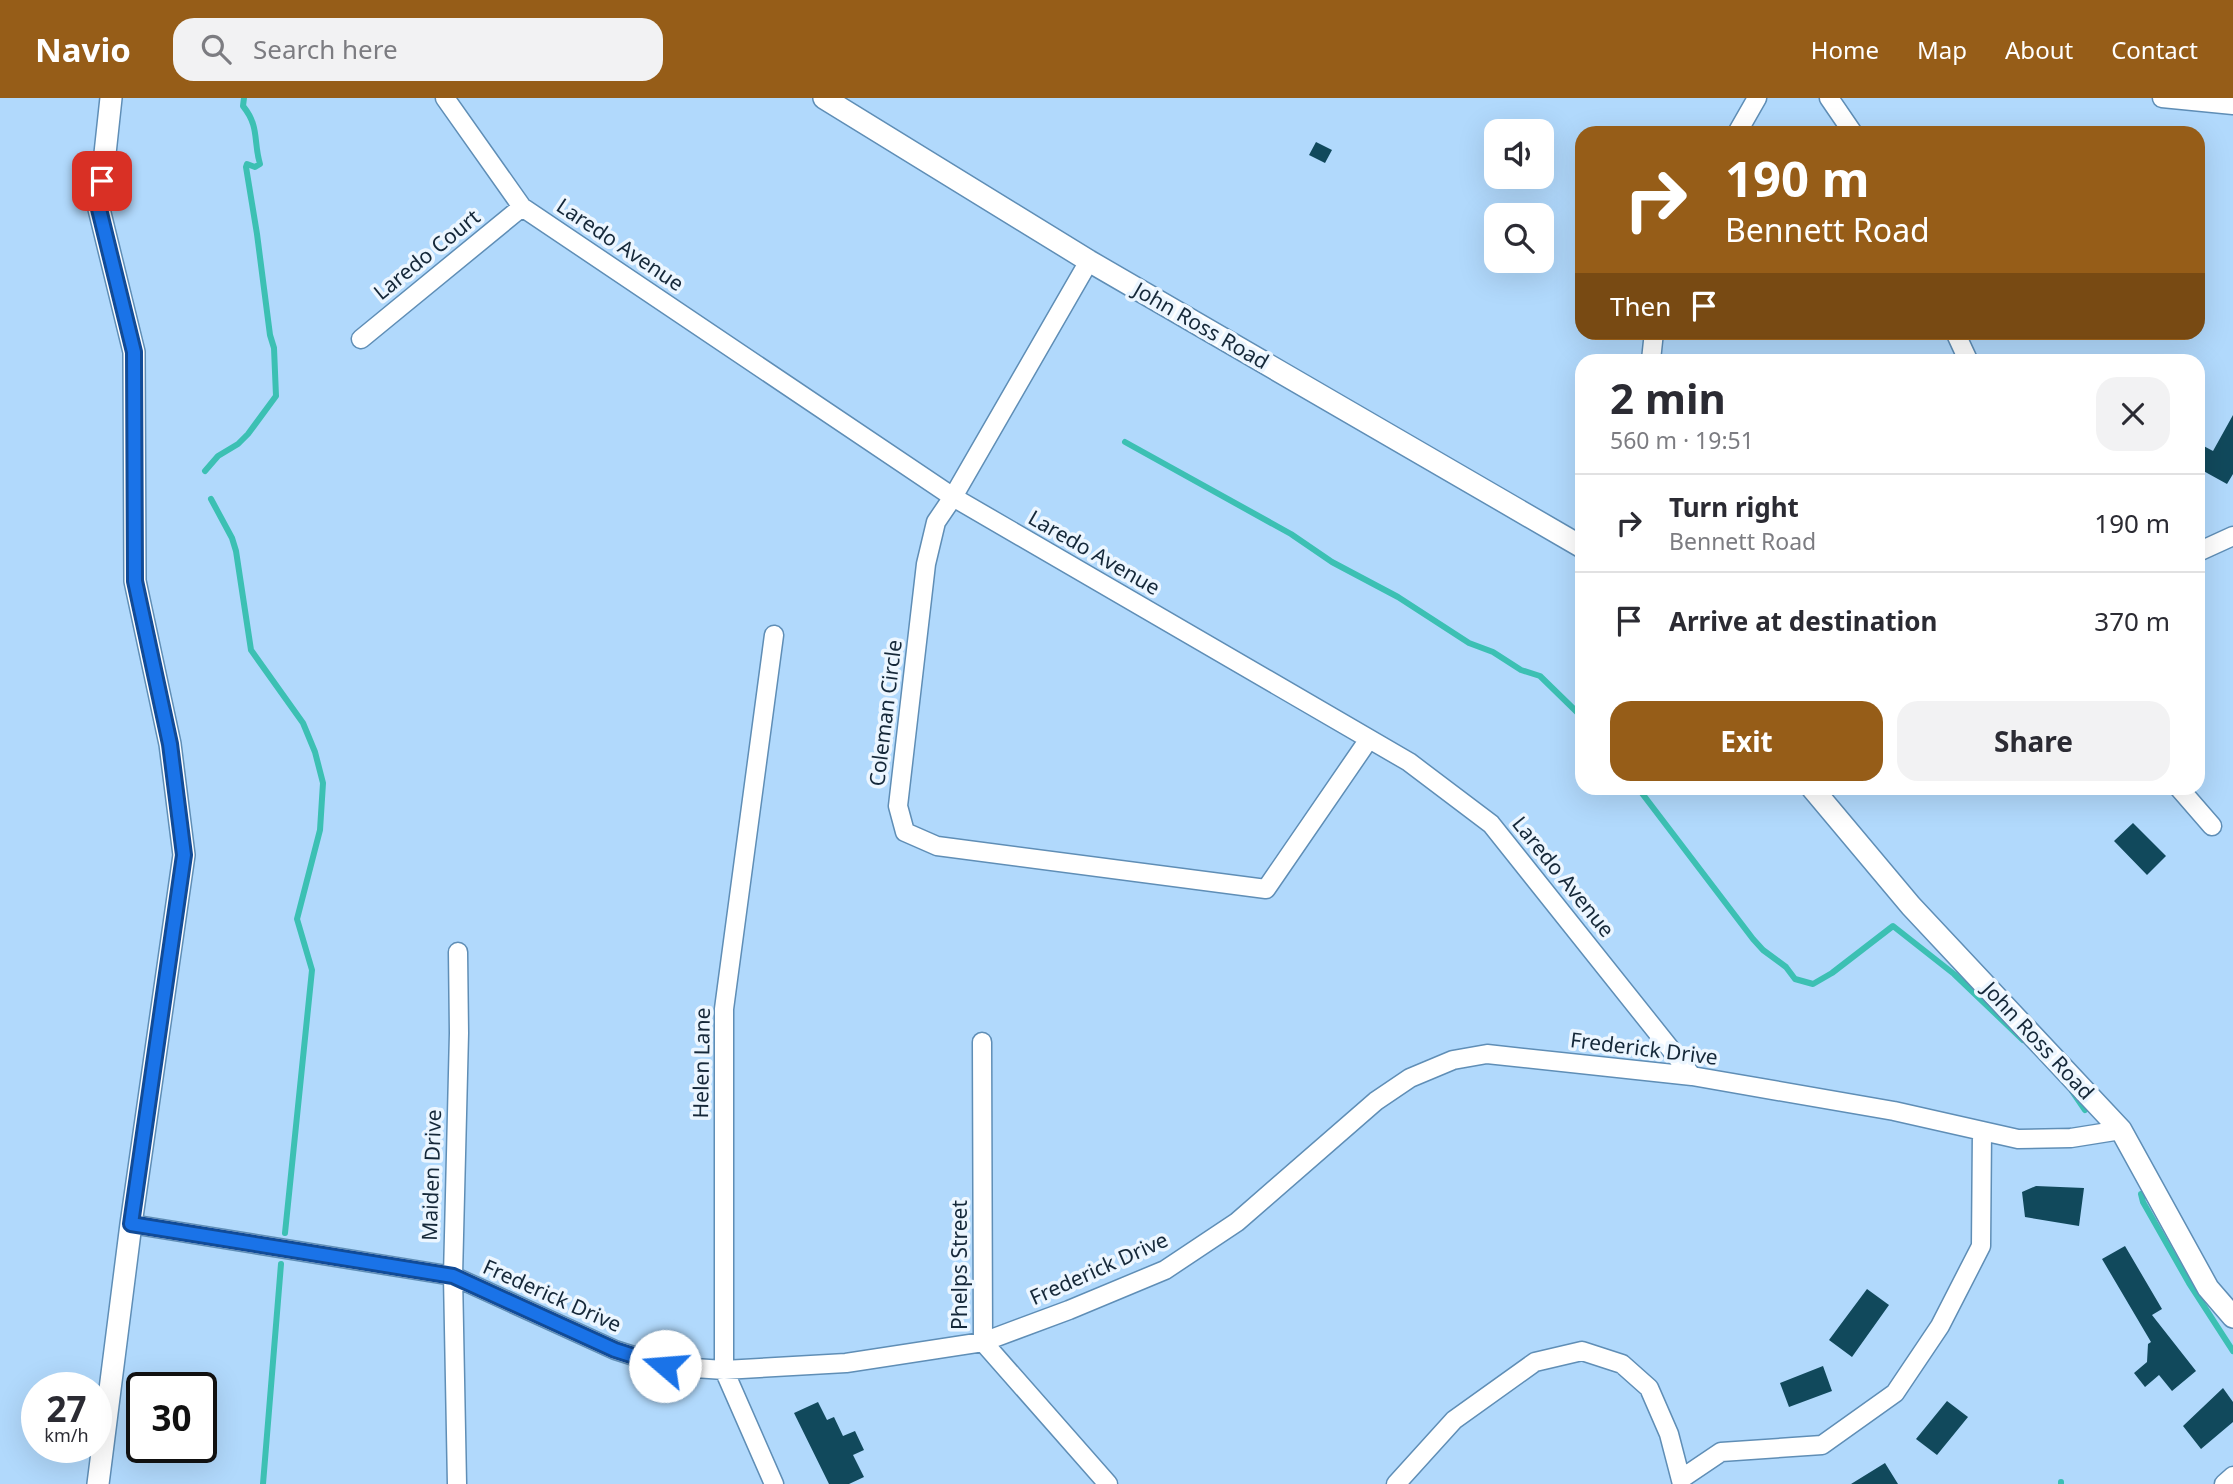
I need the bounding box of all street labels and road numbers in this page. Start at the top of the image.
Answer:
street label: Laredo Avenue [552,191,690,297]
street label: Laredo Court [367,202,486,306]
street label: John Ross Road [1127,274,1274,375]
street label: Laredo Avenue [1024,503,1165,601]
street label: Coleman Circle [862,638,908,788]
street label: Laredo Avenue [1506,810,1621,943]
street label: John Ross Road [1975,974,2101,1105]
street label: Helen Lane [686,1007,716,1119]
street label: Frederick Drive [1569,1025,1720,1071]
street label: Maiden Drive [415,1109,447,1241]
street label: Phelps Street [945,1200,973,1330]
street label: Frederick Drive [1025,1225,1172,1311]
street label: Frederick Drive [479,1252,626,1338]

